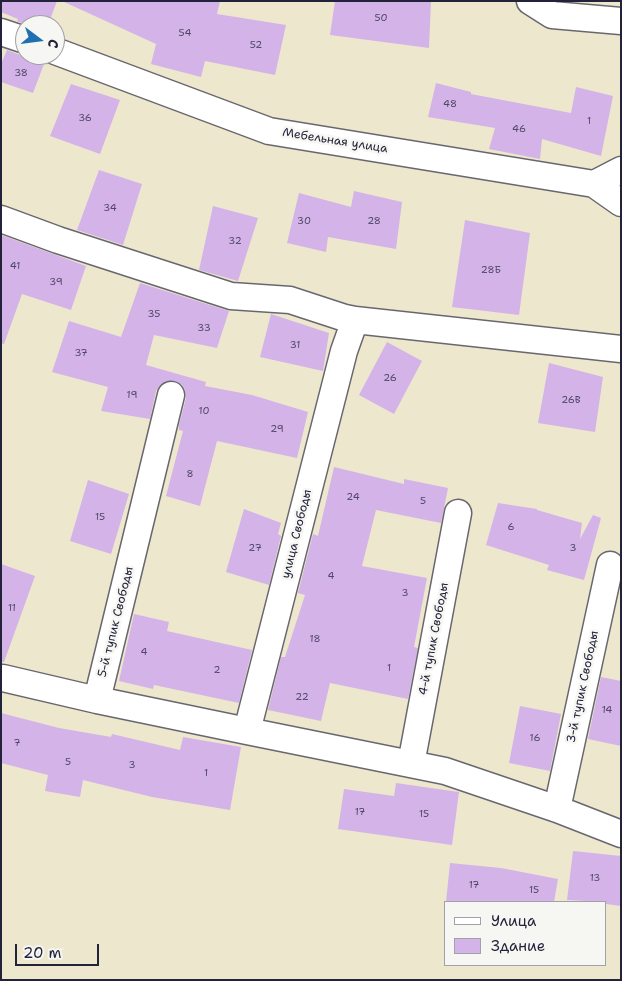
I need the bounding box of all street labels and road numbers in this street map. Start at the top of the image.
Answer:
street label: Мебельная улица [281,126,389,156]
street label: улица Свободы [279,488,315,580]
street label: 5-й тупик Свободы [95,565,137,679]
street label: 4-й тупик Свободы [416,581,452,697]
street label: 3-й тупик Свободы [564,630,602,744]

